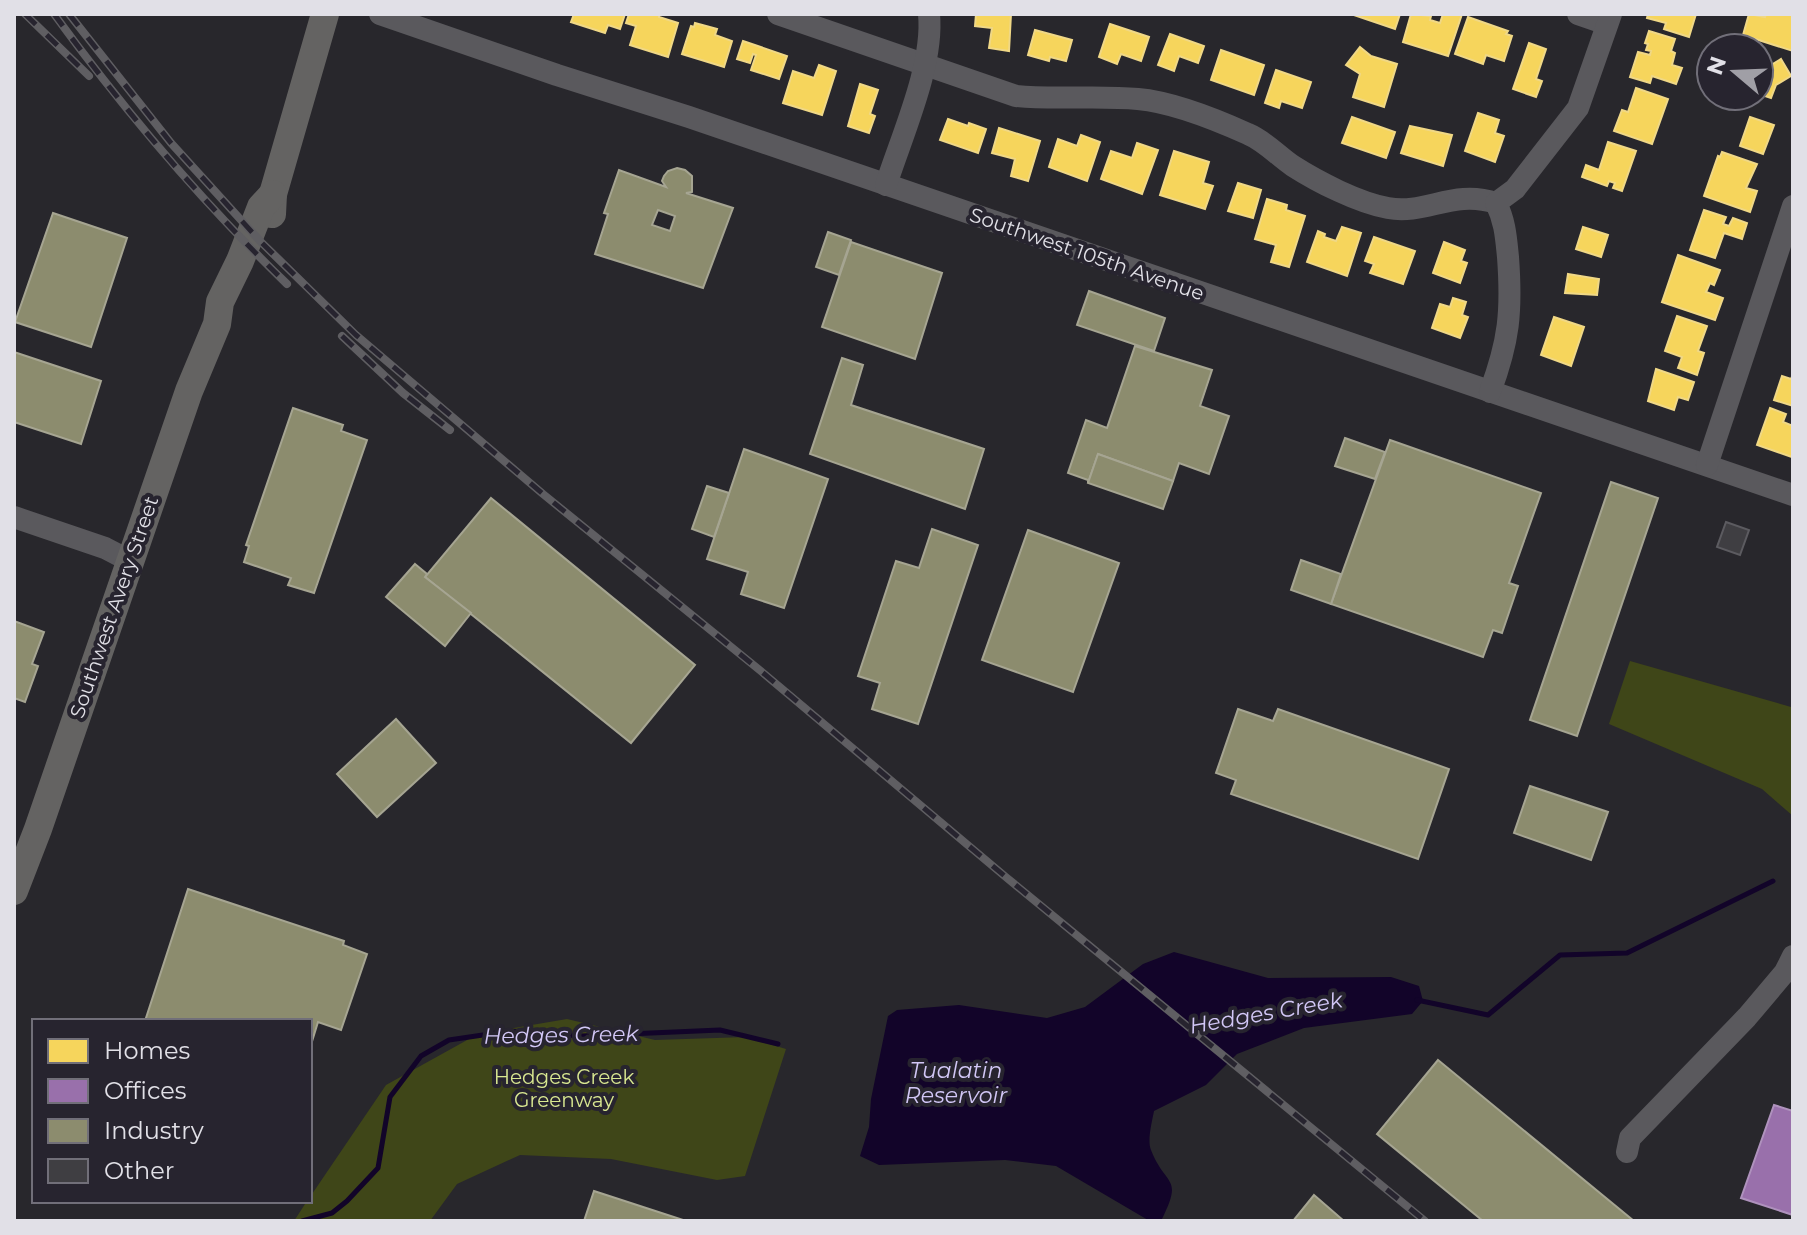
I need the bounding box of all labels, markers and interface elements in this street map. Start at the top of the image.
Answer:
north arrow [1695,32,1775,112]
text: N [1701,53,1732,78]
street label: Southwest 105th Avenue [967,203,1207,305]
street label: Southwest Avery Street [65,493,163,721]
water label: Hedges Creek [1187,986,1346,1040]
legend [32,1019,312,1203]
water label: Hedges Creek [483,1020,640,1050]
text: Homes [104,1036,190,1065]
water label: Tualatin Reservoir [905,1057,1008,1109]
park label: Hedges Creek Greenway [494,1065,634,1112]
text: Offices [104,1076,186,1105]
text: Industry [104,1116,204,1145]
text: Other [104,1156,174,1185]

